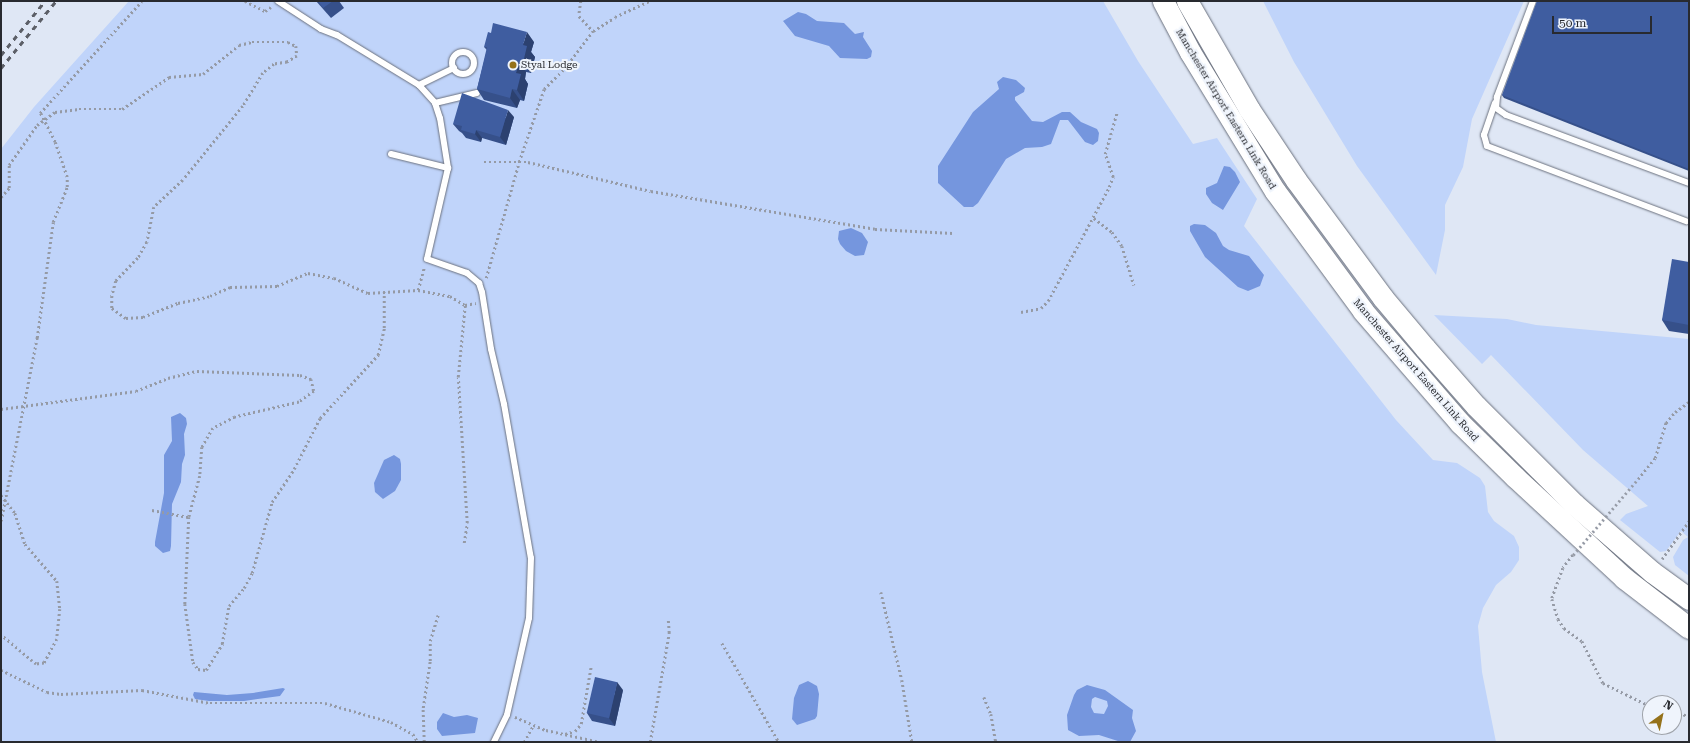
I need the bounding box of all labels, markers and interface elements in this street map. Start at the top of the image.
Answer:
scale bar [1554,8,1654,34]
text: 50 m [1559,16,1586,30]
street label: Manchester Airport Eastern Link Road [1173,27,1279,191]
place label: Styal Lodge [521,59,577,71]
marker: Styal Lodge [508,60,518,70]
street label: Manchester Airport Eastern Link Road [1351,296,1481,444]
north arrow [1642,695,1682,735]
text: N [1661,698,1675,713]

